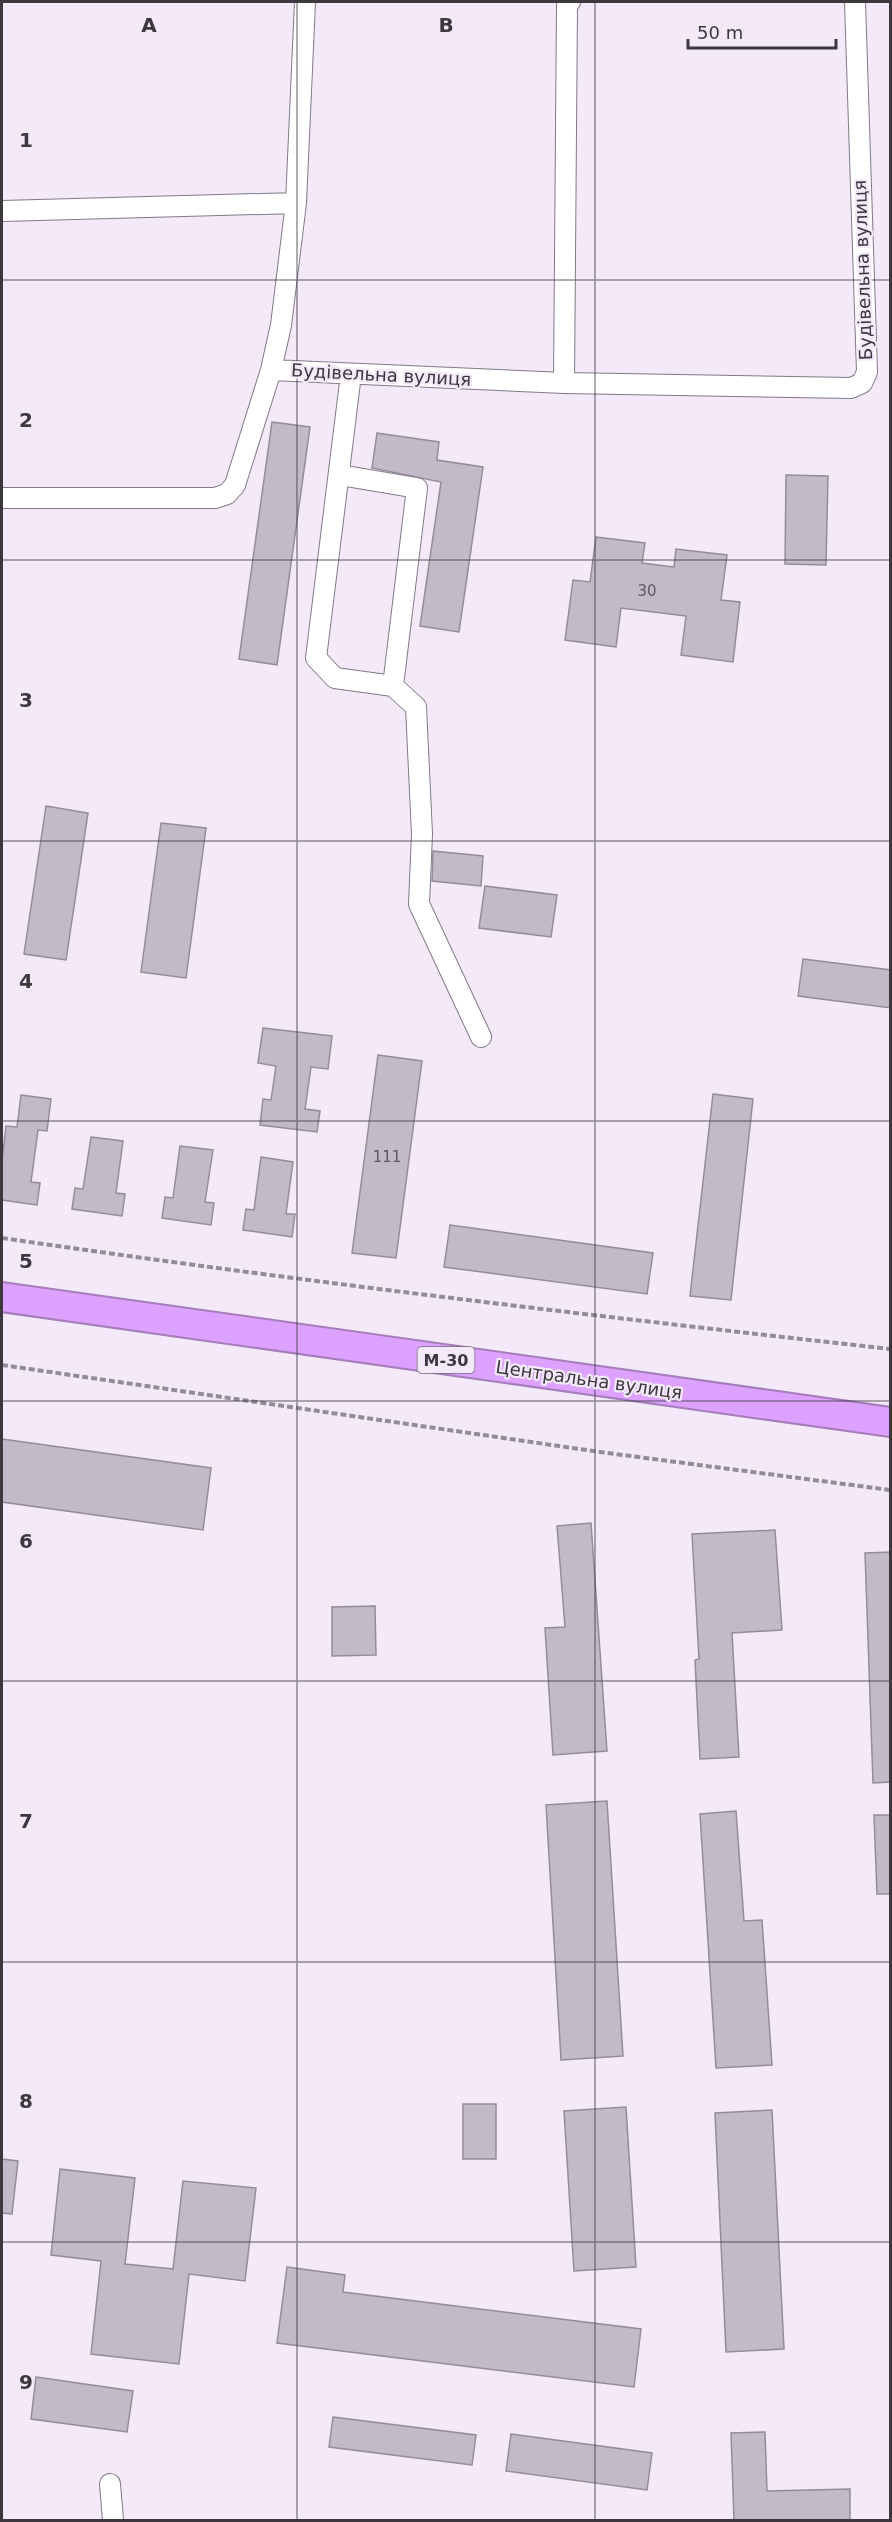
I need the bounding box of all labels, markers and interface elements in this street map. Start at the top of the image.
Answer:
scale bar [688,12,836,50]
text: A [141,13,157,37]
text: B [438,13,454,37]
text: 50 m [697,22,743,43]
text: 1 [19,128,33,152]
street label: Будівельна вулиця [849,180,876,360]
street label: Будівельна вулиця [290,359,472,390]
text: 2 [19,408,33,432]
house number: 30 [637,582,657,600]
text: 3 [19,688,33,712]
text: 4 [19,969,33,993]
house number: 111 [373,1148,401,1166]
text: 5 [19,1249,33,1273]
road number: М-30 [418,1347,474,1373]
street label: Центральна вулиця [495,1356,684,1403]
text: 6 [19,1529,33,1553]
text: 7 [19,1809,33,1833]
text: 8 [19,2089,33,2113]
text: 9 [19,2370,33,2394]

